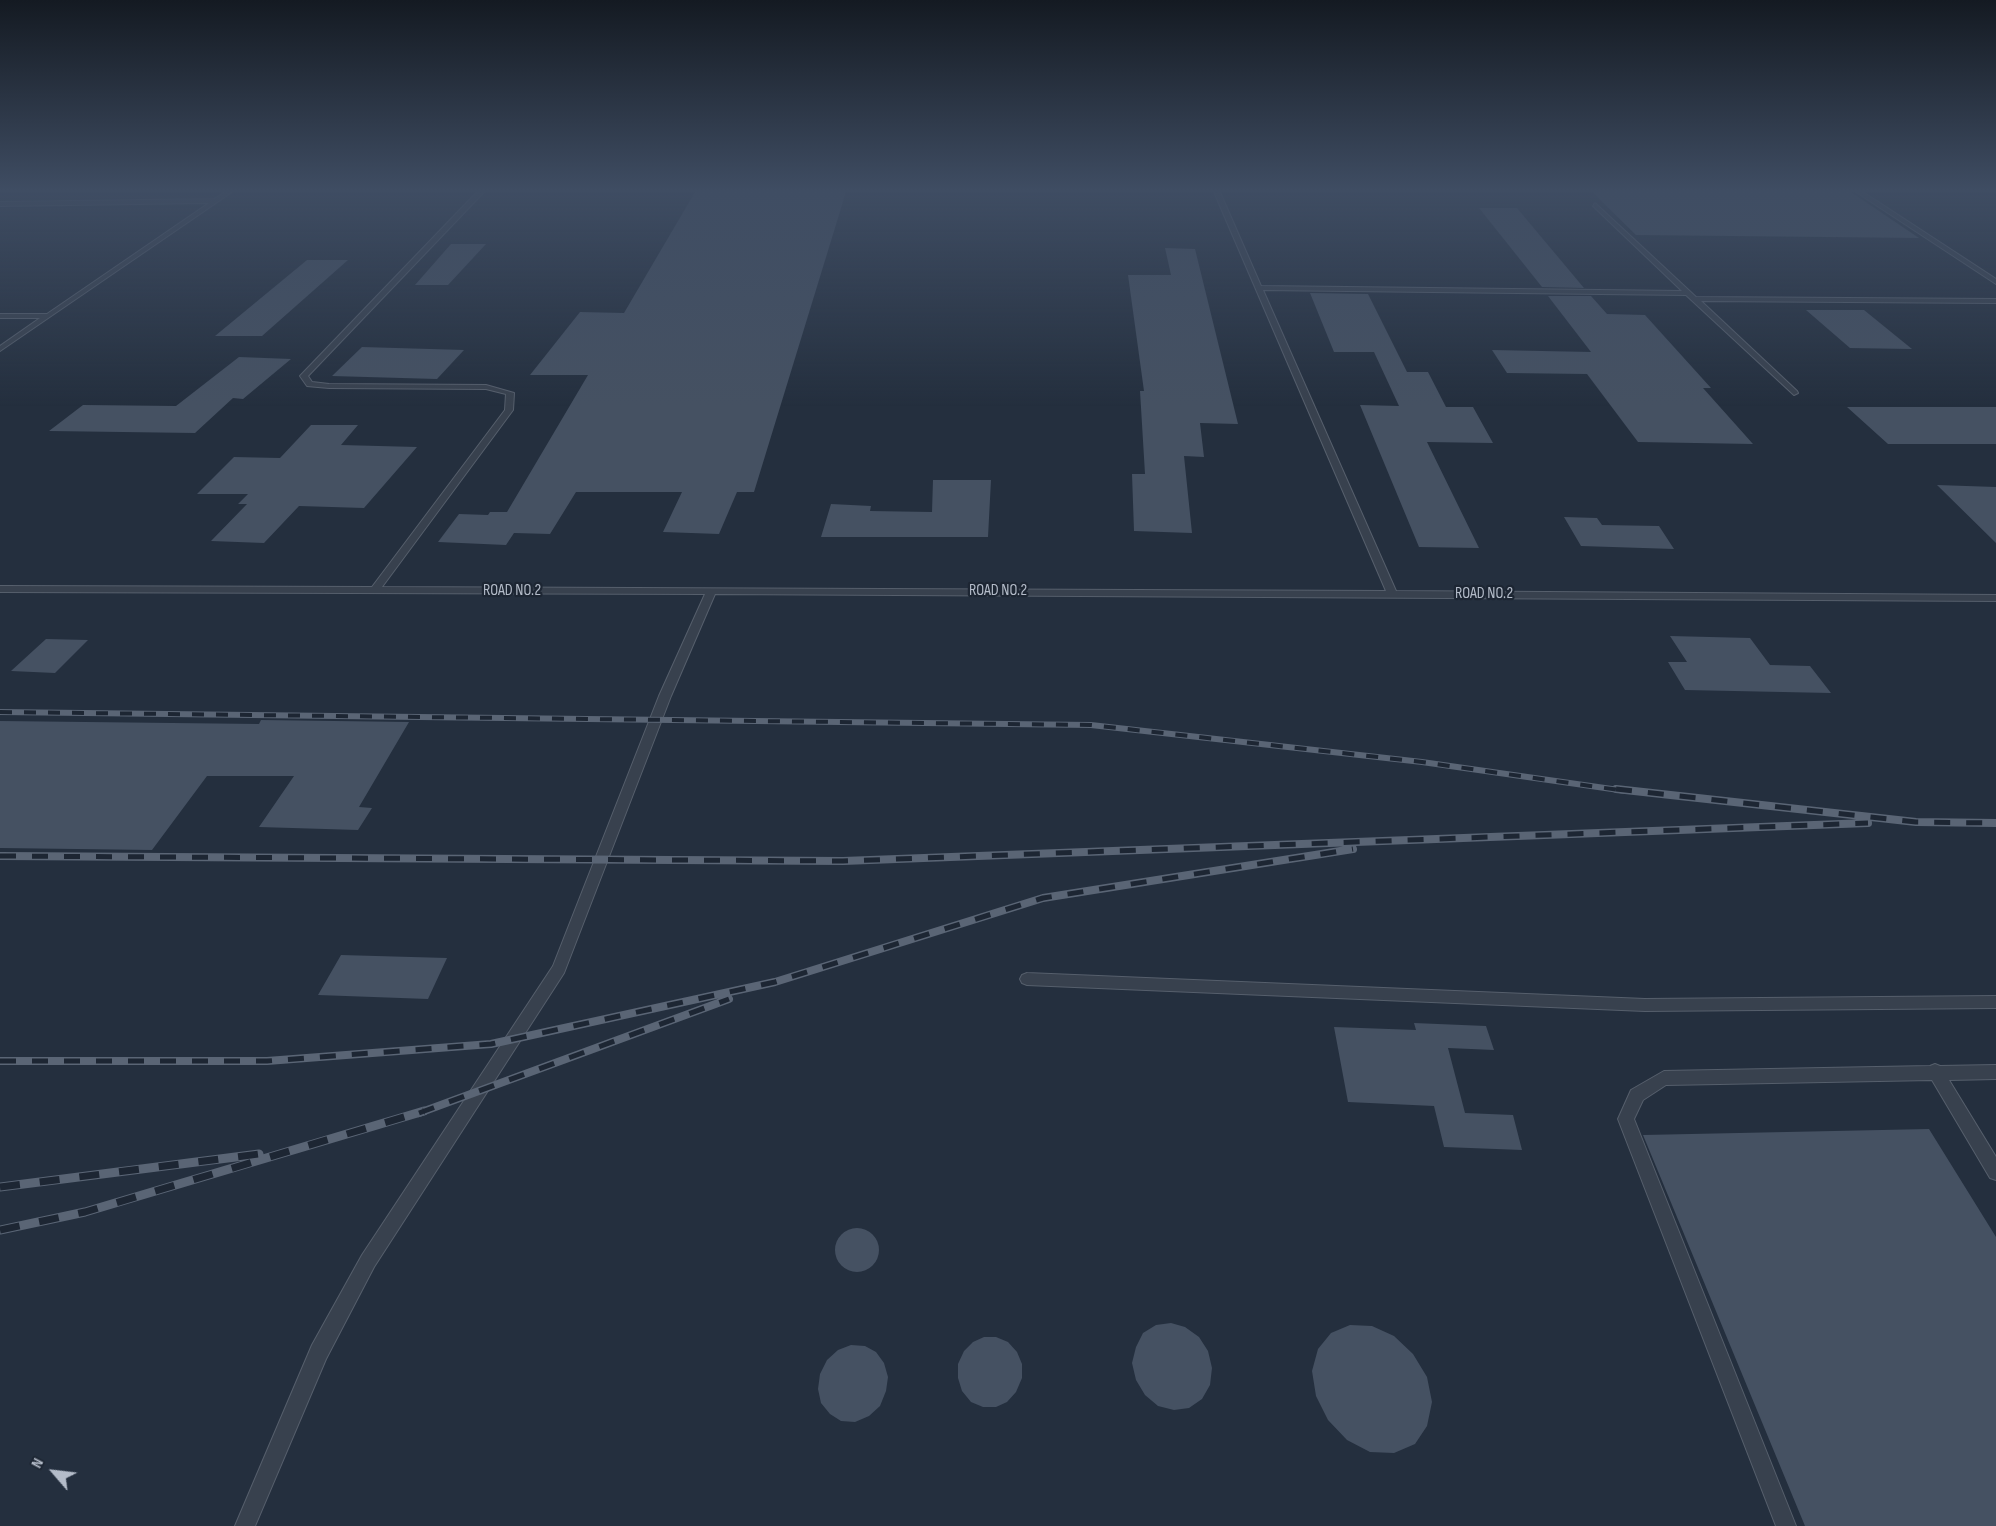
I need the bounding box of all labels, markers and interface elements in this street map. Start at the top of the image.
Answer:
street label: ROAD NO.2 [483,581,541,601]
street label: ROAD NO.2 [969,581,1027,601]
street label: ROAD NO.2 [1455,584,1513,604]
north arrow [24,1442,84,1502]
text: N [27,1455,48,1472]

